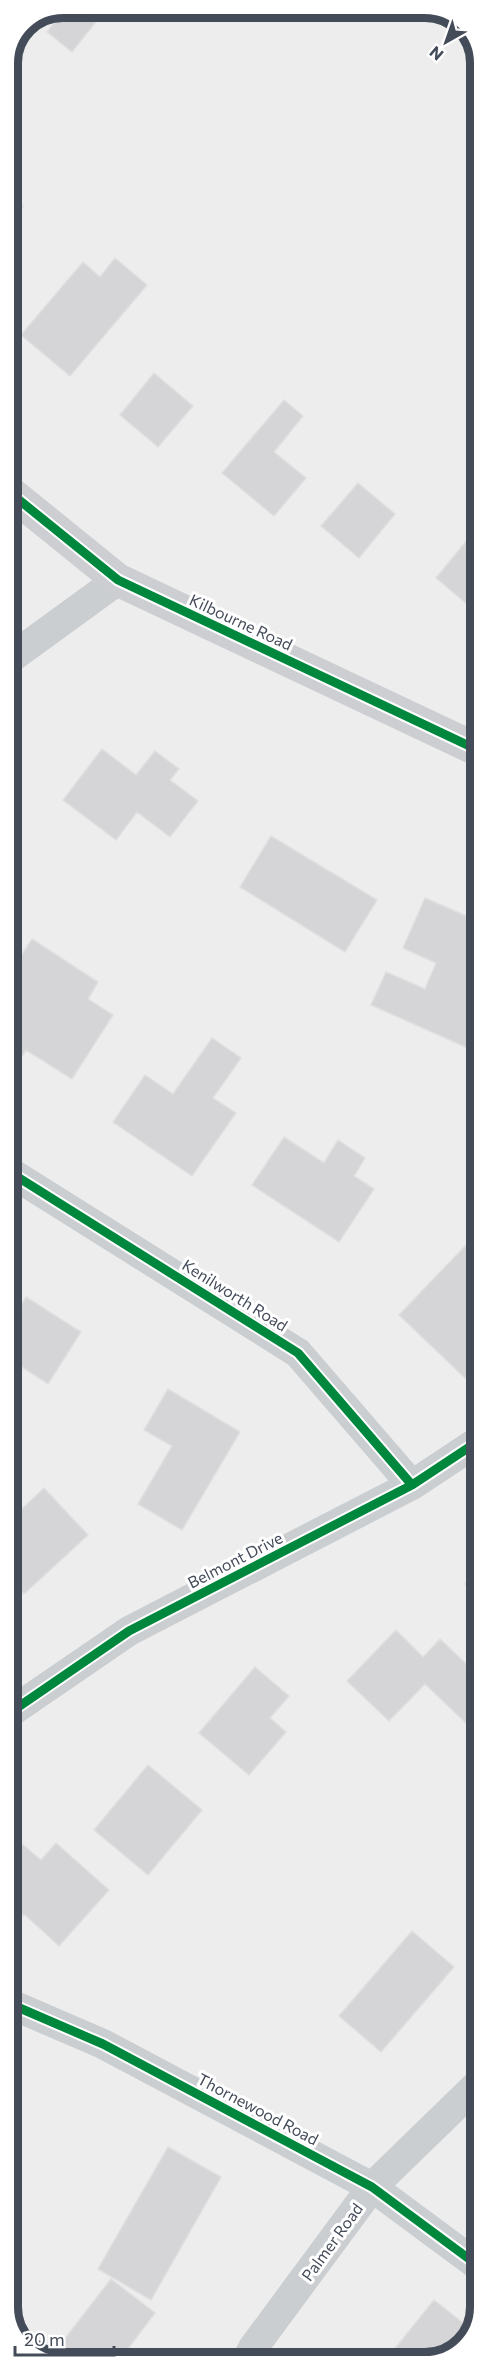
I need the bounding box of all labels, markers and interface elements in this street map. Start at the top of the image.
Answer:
north arrow [416,12,476,72]
text: N [425,43,447,65]
street label: Kilbourne Road [187,589,296,654]
street label: Kenilworth Road [179,1255,291,1335]
street label: Belmont Drive [184,1528,285,1592]
street label: Thornewood Road [195,2069,322,2148]
street label: Palmer Road [297,2199,366,2284]
scale bar [15,2319,114,2357]
text: 20 m [24,2328,65,2350]

